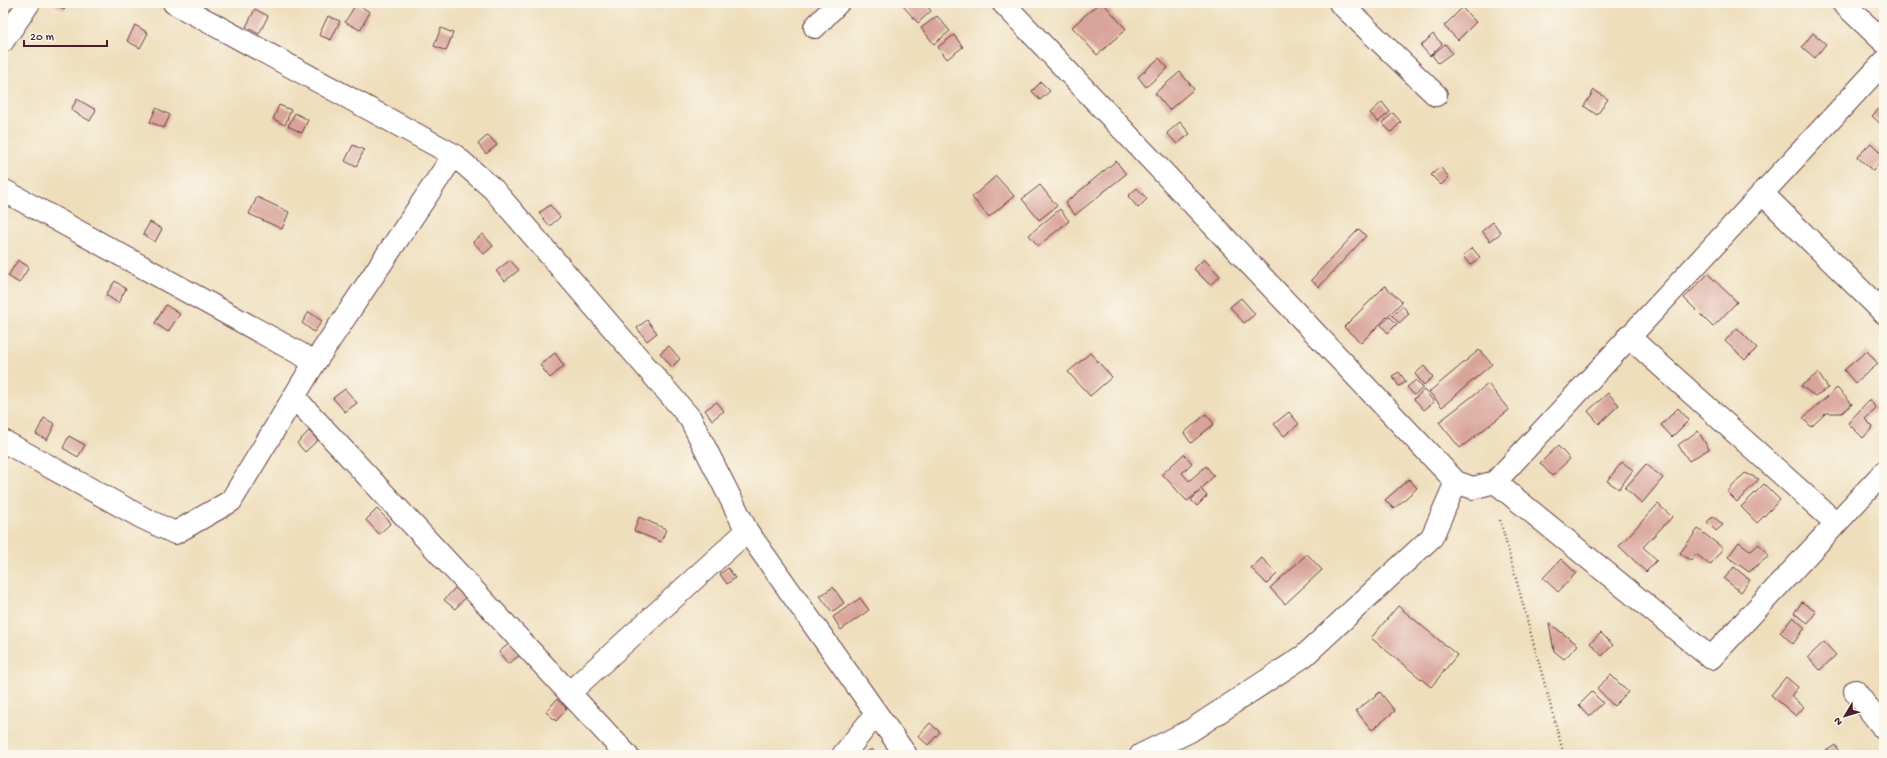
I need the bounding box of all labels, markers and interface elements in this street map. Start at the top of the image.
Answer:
scale bar [24,22,107,48]
text: 20 m [30,31,55,45]
north arrow [1825,696,1865,736]
text: N [1832,714,1846,727]

